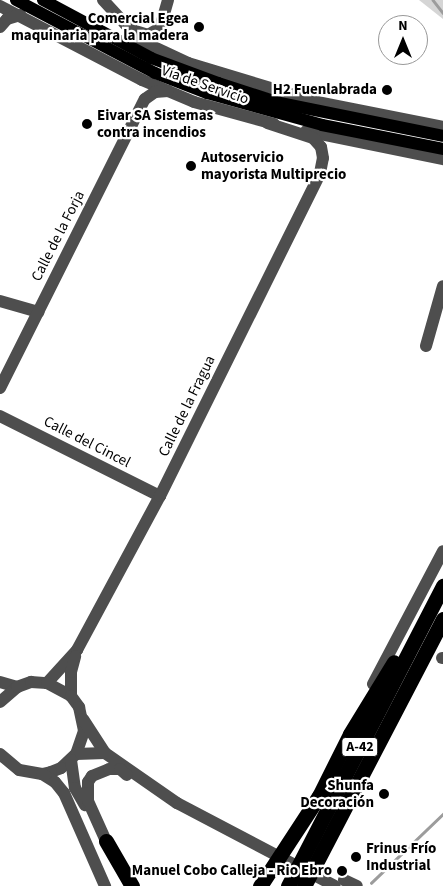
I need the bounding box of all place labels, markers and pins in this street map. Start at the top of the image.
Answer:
place label: Comercial Egea maquinaria para la madera [11,9,189,44]
marker: Comercial Egea maquinaria para la madera [193,21,205,33]
place label: H2 Fuenlabrada [273,81,377,99]
marker: H2 Fuenlabrada [381,84,393,96]
place label: Eivar SA Sistemas contra incendios [97,106,213,141]
marker: Eivar SA Sistemas contra incendios [81,118,93,130]
place label: Autoservicio mayorista Multiprecio [201,148,346,183]
marker: Autoservicio mayorista Multiprecio [185,160,197,172]
place label: Shunfa Decoración [300,776,374,811]
marker: Shunfa Decoración [378,788,390,800]
place label: Frinus Frío Industrial [366,839,436,874]
marker: Frinus Frío Industrial [350,851,362,863]
place label: Manuel Cobo Calleja - Rio Ebro [132,862,332,880]
marker: Manuel Cobo Calleja - Rio Ebro [336,865,348,877]

